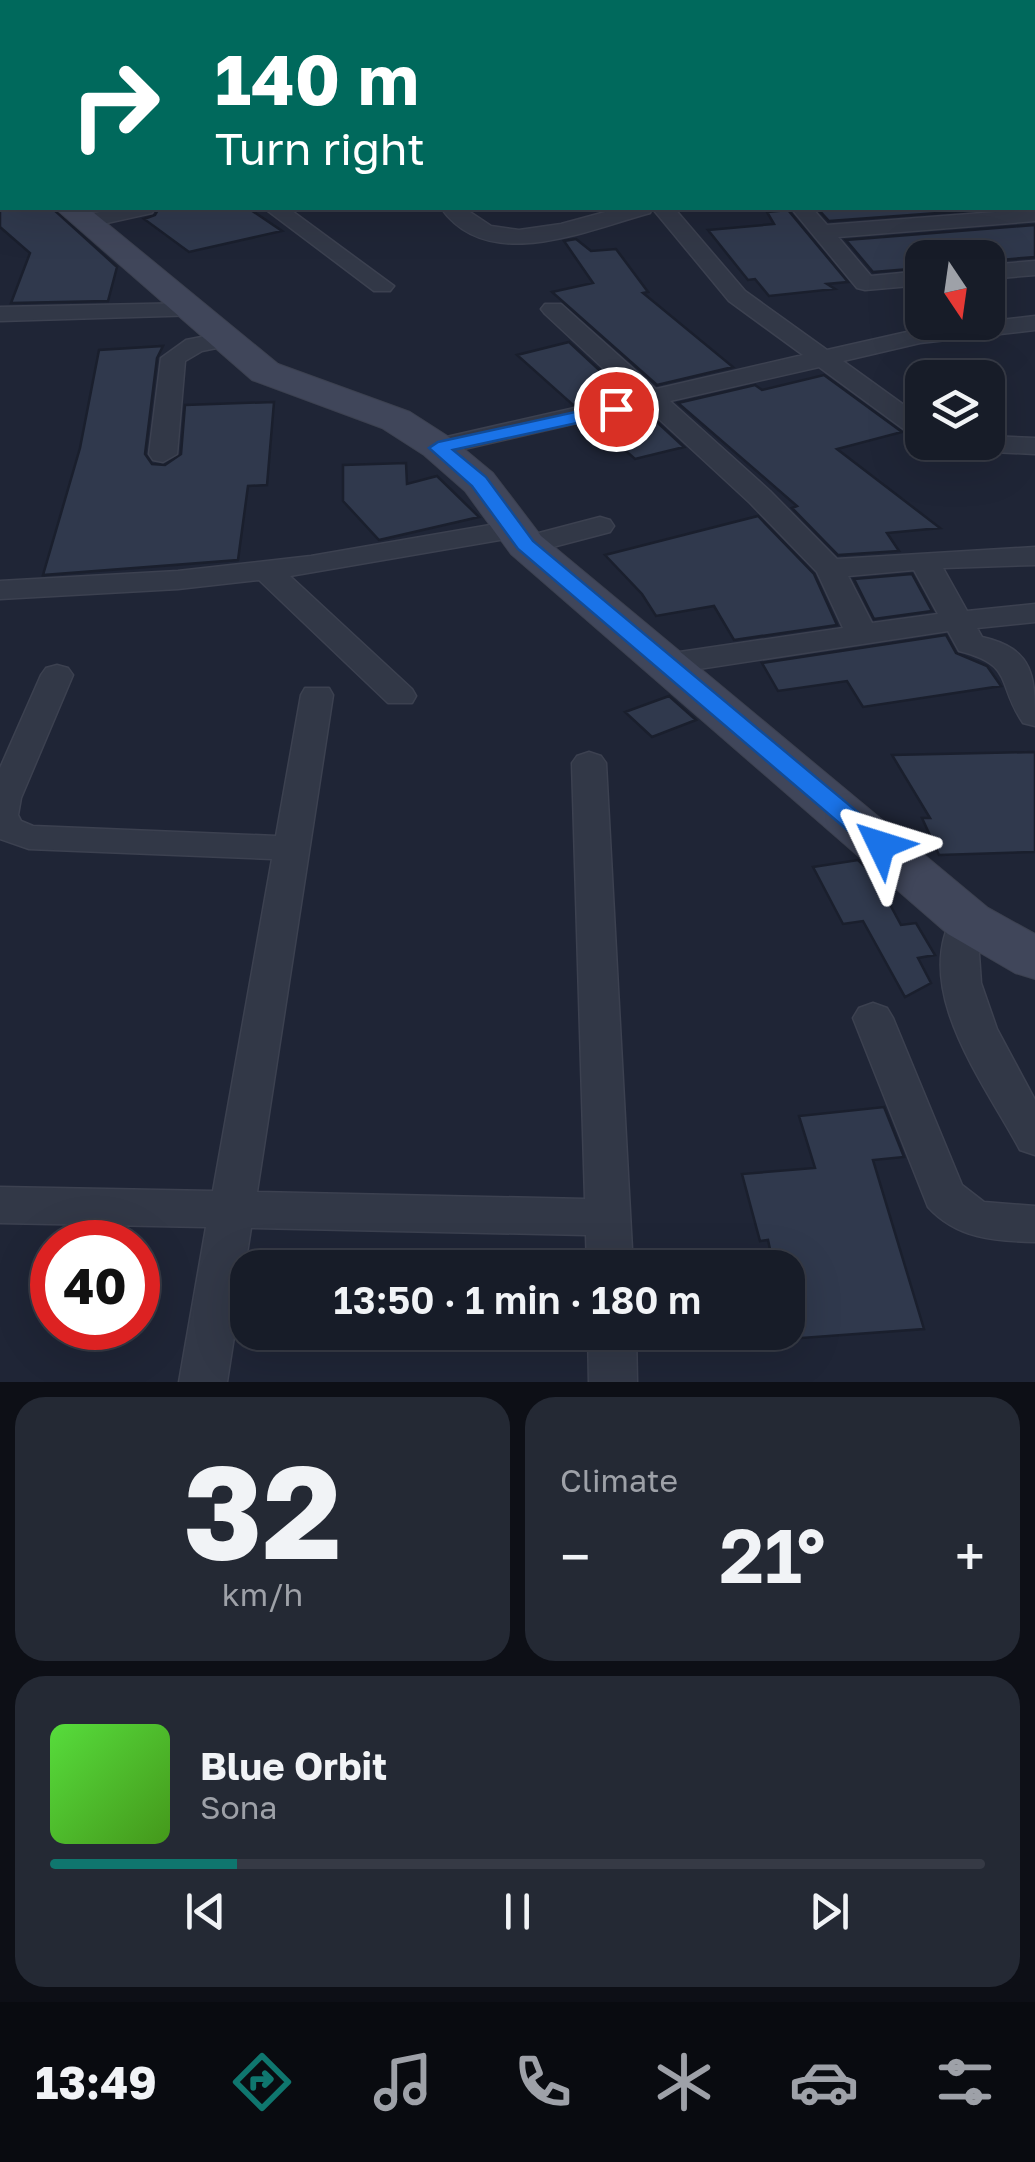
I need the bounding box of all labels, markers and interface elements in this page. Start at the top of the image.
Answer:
text: 140 m [215,36,419,120]
icon: right [50,40,180,170]
text: Turn right [215,121,425,175]
north arrow [905,240,1005,340]
map controls [905,240,1005,460]
button: layers [905,360,1005,460]
pin [574,367,659,452]
icon: arrive [589,382,644,437]
position arrow [829,793,933,897]
speed limit sign: 40 [30,1220,160,1350]
text: 13:50 · 1 min · 180 m [334,1277,701,1322]
text: 32 [183,1432,342,1588]
text: Climate [560,1461,678,1499]
text: 21° [719,1509,826,1600]
text: − [560,1523,590,1589]
text: + [955,1523,985,1589]
text: km/h [222,1575,303,1613]
text: Blue Orbit [200,1743,387,1788]
text: Sona [200,1788,277,1826]
icon: previous [178,1884,233,1939]
icon: pause [490,1884,545,1939]
icon: next [802,1884,857,1939]
icon: directions [227,2047,297,2117]
icon: music [368,2047,438,2117]
icon: phone [508,2047,578,2117]
icon: climate [649,2047,719,2117]
icon: car [789,2047,859,2117]
icon: filters [930,2047,1000,2117]
text: 13:49 [35,2055,157,2109]

